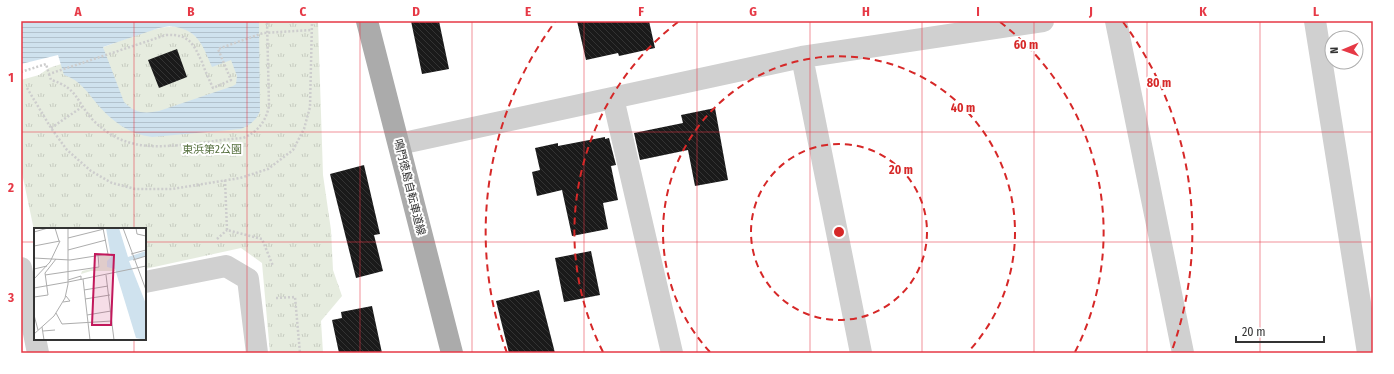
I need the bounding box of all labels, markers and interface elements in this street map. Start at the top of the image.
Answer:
text: A [73,4,82,19]
text: B [187,4,195,19]
text: C [300,4,307,19]
text: D [412,4,420,19]
text: E [525,4,531,19]
text: F [638,4,644,19]
text: G [749,4,757,19]
text: H [862,4,870,19]
text: I [976,4,980,19]
text: J [1088,4,1093,19]
text: K [1199,4,1207,19]
text: L [1313,4,1319,19]
north arrow [1324,30,1364,70]
text: 60 m [1014,38,1038,52]
text: N [1328,47,1341,54]
text: 1 [8,70,14,85]
text: 80 m [1147,76,1171,90]
text: 40 m [951,101,975,115]
street label: 鳴門徳島自転車道線 [391,138,428,237]
park label: 東浜第2公園 [182,143,242,156]
text: 20 m [888,163,913,177]
text: 2 [7,180,14,195]
centre of rings [832,225,846,239]
inset map [34,228,146,340]
text: 3 [7,290,14,305]
scale bar [1236,318,1324,344]
text: 20 m [1242,325,1266,339]

